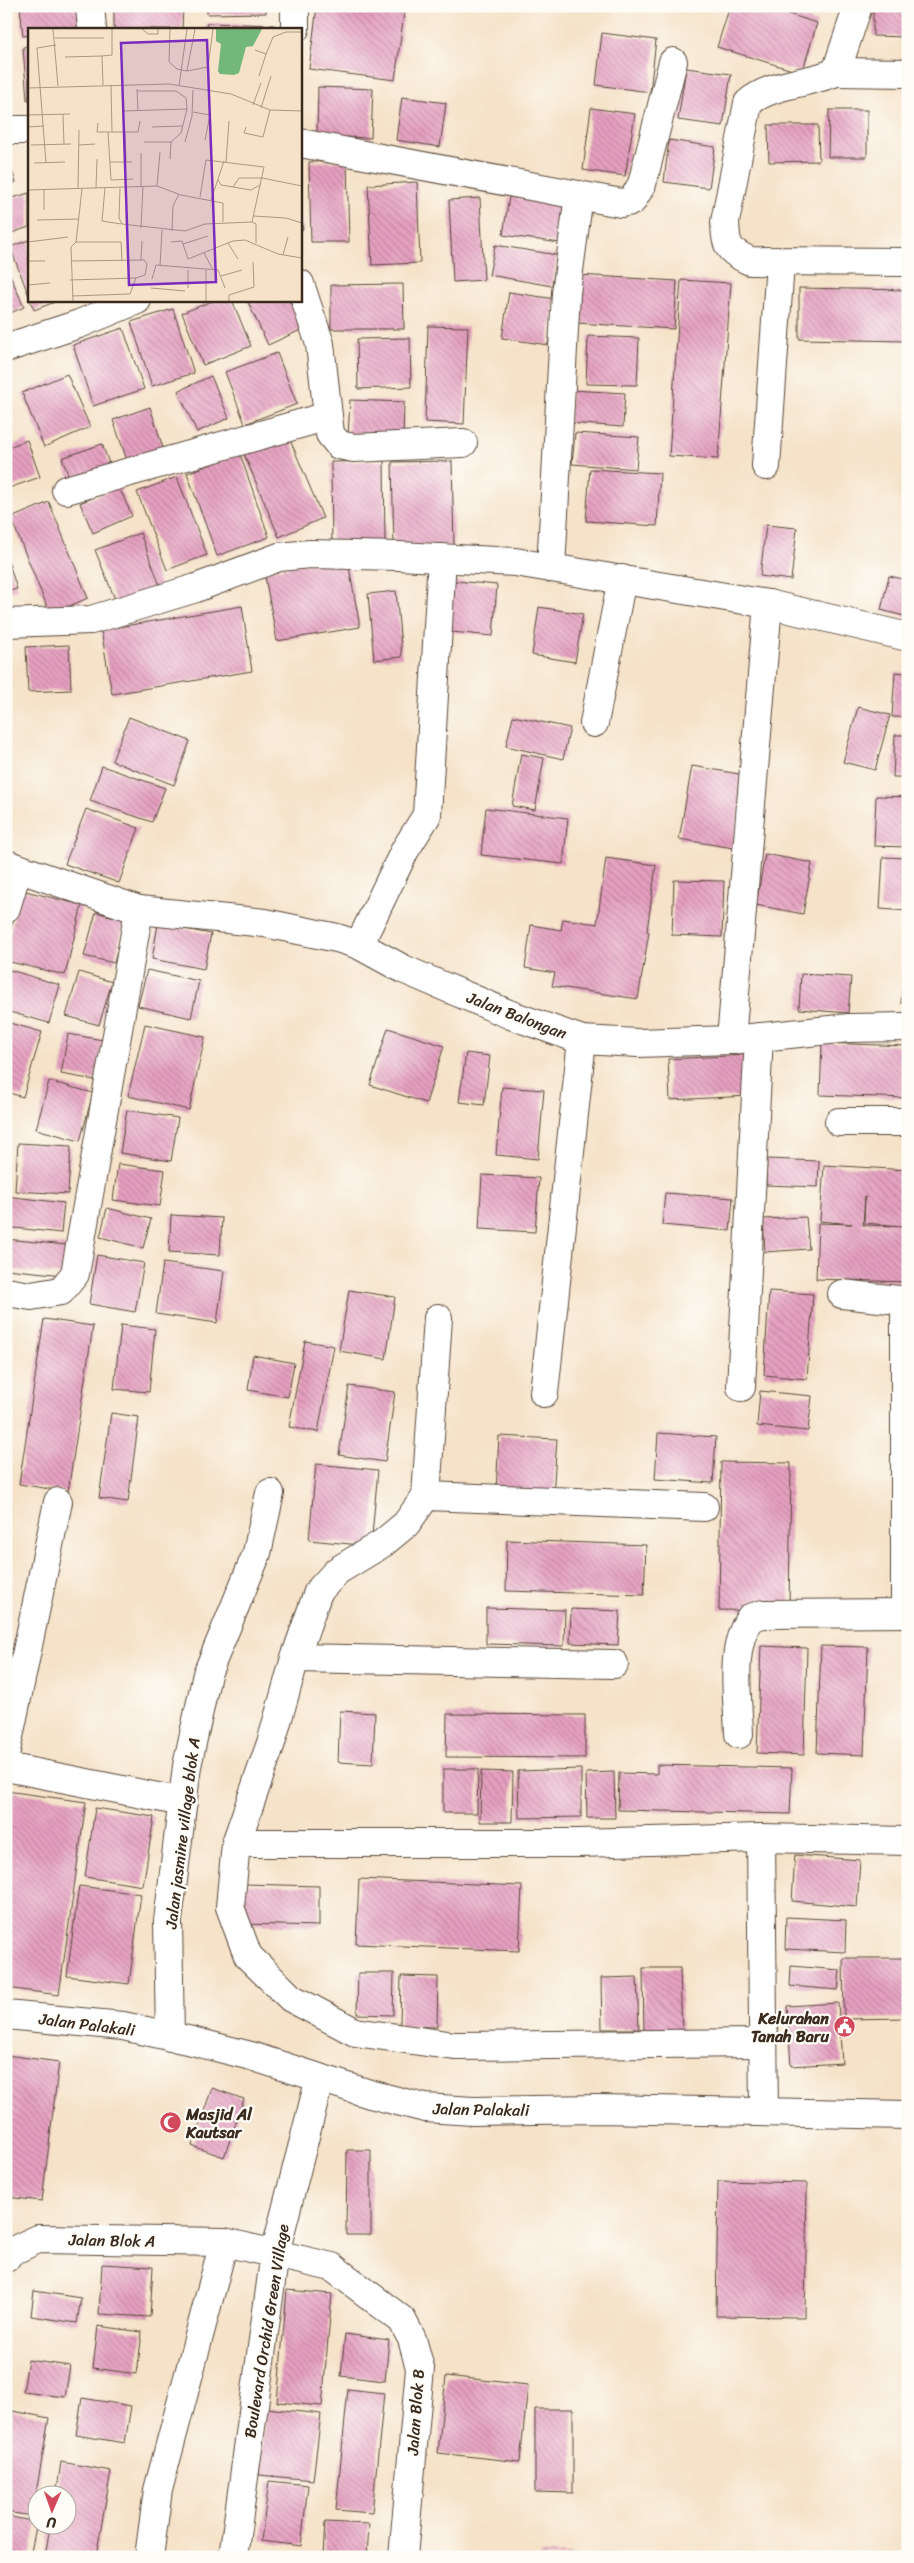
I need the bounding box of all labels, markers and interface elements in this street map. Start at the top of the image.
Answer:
inset map [28,28,301,301]
street label: Jalan Balongan [462,983,571,1048]
street label: Jalan jasmine village blok A [156,1736,209,1931]
street label: Jalan Palakali [36,2004,137,2045]
place label: Kelurahan Tanah Baru [751,2004,829,2051]
public building icon: Kelurahan Tanah Baru [833,2015,857,2039]
street label: Jalan Palakali [432,2094,530,2125]
place label: Masjid Al Kautsar [185,2100,253,2147]
mosque icon: Masjid Al Kautsar [158,2111,182,2135]
street label: Boulevard Orchid Green Village [235,2222,298,2440]
street label: Jalan Blok A [67,2225,156,2256]
street label: Jalan Blok B [398,2368,433,2457]
north arrow [28,2486,78,2536]
text: U [46,2510,57,2535]

